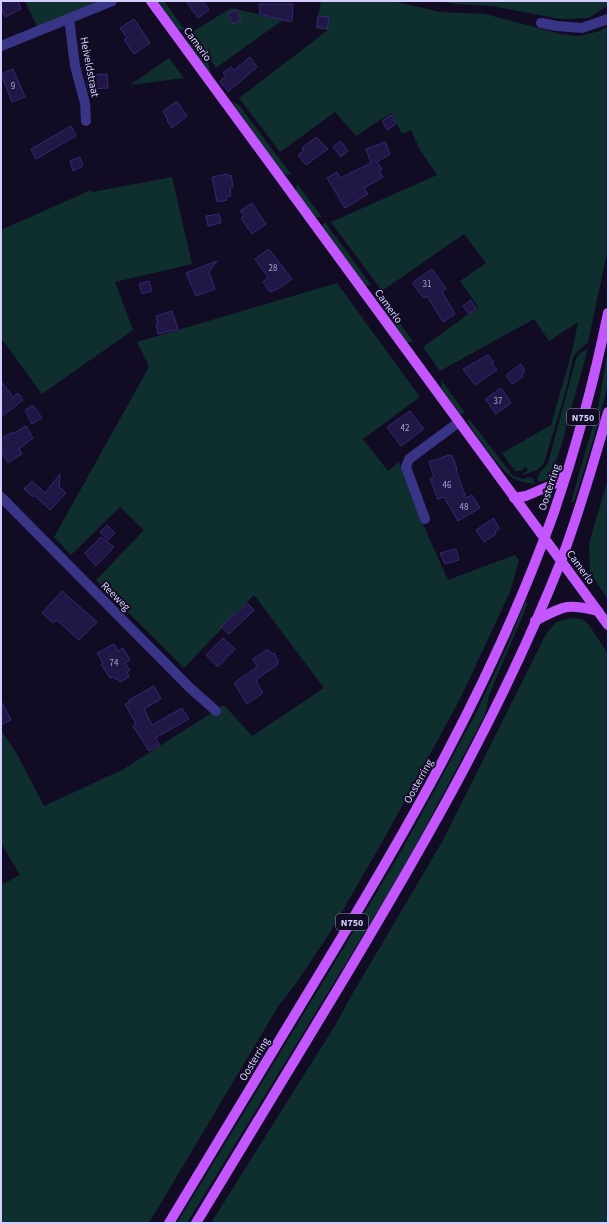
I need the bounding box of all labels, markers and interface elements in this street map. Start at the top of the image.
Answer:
street label: Camerlo [180,24,215,65]
street label: Heiveldstraat [76,36,103,99]
house number: 9 [11,80,16,93]
house number: 28 [269,262,278,275]
house number: 31 [423,278,431,291]
street label: Camerlo [371,286,406,327]
house number: 37 [494,395,503,408]
road number: N750 [567,409,599,425]
house number: 42 [401,422,410,435]
street label: Oosterring [535,461,564,513]
house number: 46 [443,479,452,492]
house number: 48 [460,501,469,514]
street label: Camerlo [563,547,598,588]
street label: Reeweg [98,578,134,615]
house number: 74 [110,657,119,670]
street label: Oosterring [400,756,437,806]
road number: N750 [336,914,368,930]
street label: Oosterring [235,1034,274,1084]

